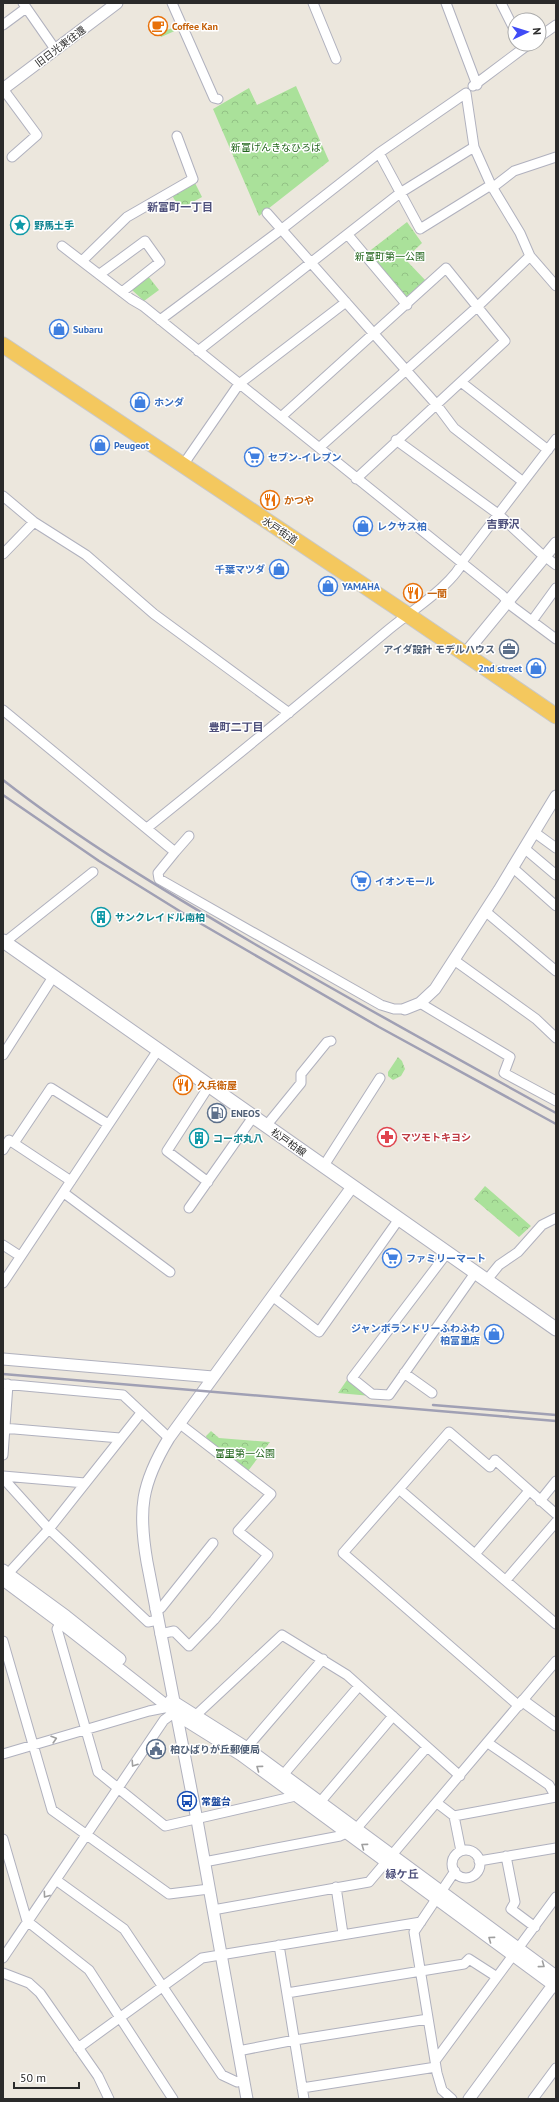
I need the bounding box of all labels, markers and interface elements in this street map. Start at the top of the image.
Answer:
north arrow [507,12,547,52]
cafe icon: Coffee Kan [147,15,169,37]
place label: Coffee Kan [172,20,218,33]
street label: 旧日光東往還 [32,23,88,70]
text: N [530,27,544,35]
park label: 新富げんきなひろば [231,141,321,154]
district label: 新富町一丁目 [147,200,213,214]
place icon: 野馬土手 [9,214,31,236]
place label: 野馬土手 [34,219,74,232]
park label: 新富町第一公園 [355,250,425,263]
shop icon: Subaru [48,318,70,340]
place label: Subaru [73,323,103,336]
shop icon: ホンダ [129,391,151,413]
place label: ホンダ [154,396,184,409]
shop icon: Peugeot [89,434,111,456]
place label: Peugeot [114,439,150,452]
supermarket icon: セブン-イレブン [243,446,265,468]
place label: セブン-イレブン [268,451,342,464]
restaurant icon: かつや [259,489,281,511]
place label: かつや [284,494,314,507]
street label: 水戸街道 [260,514,300,547]
shop icon: レクサス柏 [352,515,374,537]
district label: 吉野沢 [487,517,520,531]
place label: レクサス柏 [377,520,427,533]
shop icon: 千葉マツダ [268,558,290,580]
place label: 千葉マツダ [215,563,265,576]
shop icon: YAMAHA [317,575,339,597]
place label: YAMAHA [341,580,381,593]
restaurant icon: 一蘭 [402,582,424,604]
place label: 一蘭 [427,587,447,600]
office icon: アイダ設計 モデルハウス [498,638,520,660]
place label: アイダ設計 モデルハウス [383,643,495,656]
shop icon: 2nd street [525,657,547,679]
place label: 2nd street [478,662,522,675]
district label: 豊町二丁目 [209,720,264,734]
supermarket icon: イオンモール [350,870,372,892]
place label: イオンモール [375,875,435,888]
building icon: サンクレイドル南柏 [90,906,112,928]
place label: サンクレイドル南柏 [115,911,205,924]
restaurant icon: 久兵衛屋 [172,1074,194,1096]
place label: 久兵衛屋 [197,1079,237,1092]
fuel station icon: ENEOS [206,1102,228,1124]
place label: ENEOS [231,1107,260,1120]
street label: 松戸柏線 [269,1126,309,1159]
pharmacy icon: マツモトキヨシ [376,1126,398,1148]
building icon: コーポ丸八 [188,1127,210,1149]
place label: マツモトキヨシ [401,1131,471,1144]
place label: コーポ丸八 [213,1132,263,1145]
supermarket icon: ファミリーマート [381,1247,403,1269]
place label: ファミリーマート [406,1252,486,1265]
place label: ジャンボランドリーふわふわ 柏富里店 [351,1322,480,1347]
shop icon: ジャンボランドリーふわふわ 柏富里店 [483,1323,505,1345]
park label: 富里第一公園 [215,1447,275,1460]
one-way arrow [50,1735,57,1744]
public building icon: 柏ひばりが丘郵便局 [145,1738,167,1760]
place label: 柏ひばりが丘郵便局 [170,1743,260,1756]
one-way arrow [131,1760,139,1767]
one-way arrow [256,1766,263,1773]
bus stop icon: 常盤台 [176,1790,198,1812]
place label: 常盤台 [201,1795,231,1808]
one-way arrow [361,1843,368,1850]
district label: 緑ケ丘 [386,1867,419,1881]
one-way arrow [43,1890,50,1897]
one-way arrow [488,1937,495,1944]
one-way arrow [538,1961,545,1968]
scale bar [14,2064,79,2090]
text: 50 m [20,2070,46,2085]

